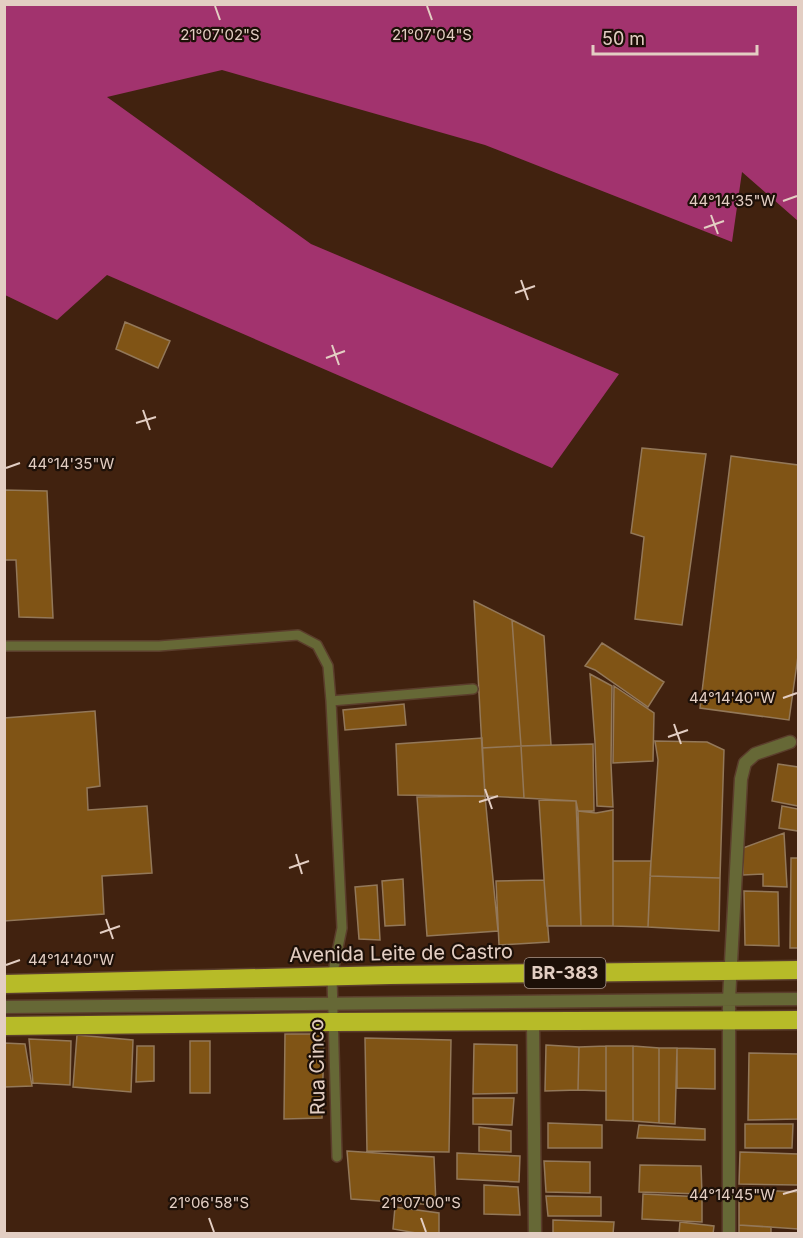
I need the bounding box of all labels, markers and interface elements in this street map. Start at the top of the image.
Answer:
scale bar [593,18,756,56]
text: 21°07'02"S [180,25,260,44]
text: 21°07'04"S [392,25,472,44]
text: 50 m [602,28,645,49]
text: 44°14'35"W [689,191,775,210]
text: 44°14'35"W [28,454,114,473]
text: 44°14'40"W [689,688,775,707]
street label: Avenida Leite de Castro [289,939,513,967]
text: 44°14'40"W [28,950,114,969]
road number: BR-383 [524,958,606,988]
street label: Rua Cinco [304,1019,330,1115]
text: 44°14'45"W [689,1185,775,1204]
text: 21°06'58"S [169,1193,249,1212]
text: 21°07'00"S [381,1193,461,1212]

